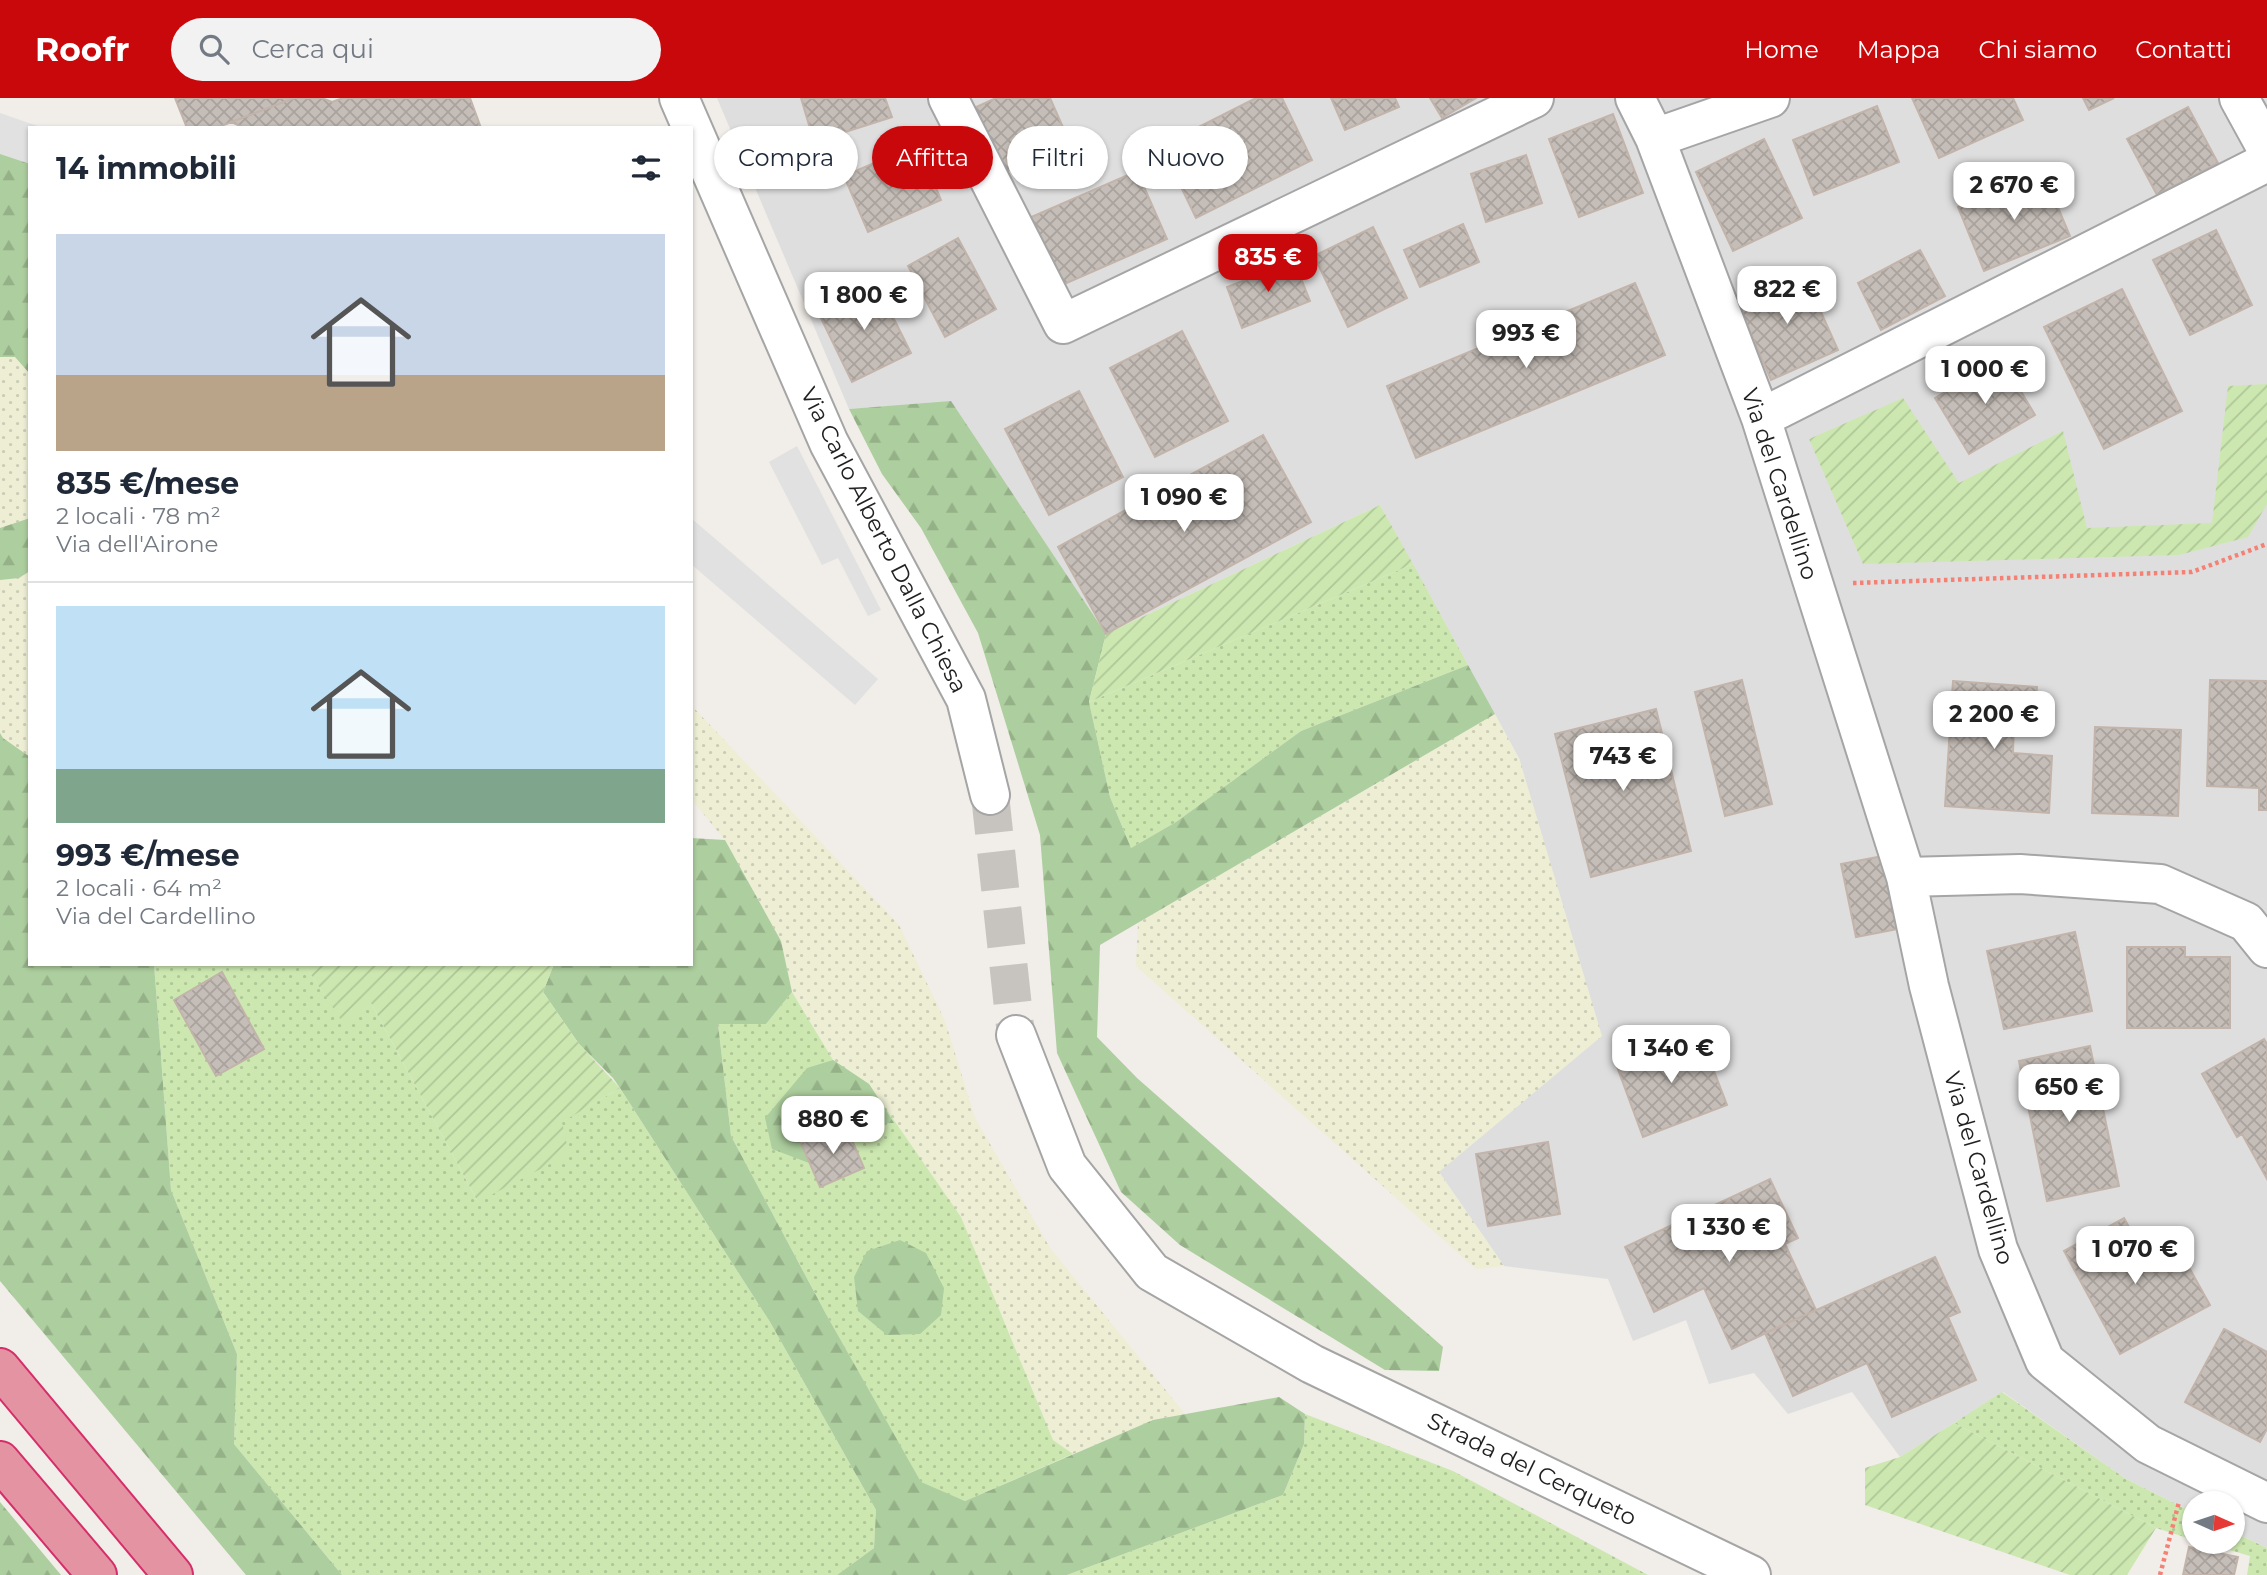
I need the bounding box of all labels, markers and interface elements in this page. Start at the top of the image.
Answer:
search box [171,18,661,81]
text: Roofr [35,29,129,69]
icon: search [195,30,233,68]
text: Cerca qui [251,33,374,65]
text: Home [1744,35,1819,64]
text: Mappa [1857,35,1940,64]
text: Chi siamo [1978,35,2097,64]
text: Contatti [2135,35,2232,64]
chip: Compra [714,126,858,189]
chip: Affitta [872,126,993,189]
chip: Filtri [1007,126,1108,189]
chip: Nuovo [1122,126,1248,189]
icon: filters [627,149,665,187]
text: 14 immobili [56,150,236,187]
pin: 2 670 € [1949,162,2079,222]
text: 2 670 € [1969,171,2059,199]
pin: 835 € [1219,234,1317,294]
text: 835 € [1234,243,1302,271]
pin: 822 € [1738,266,1836,326]
pin: 1 800 € [799,272,929,332]
text: 822 € [1753,275,1821,303]
icon: home [298,279,424,405]
text: 1 800 € [820,281,908,309]
pin: 993 € [1477,310,1575,370]
text: 993 € [1492,319,1560,347]
pin: 1 000 € [1920,346,2050,406]
text: 1 000 € [1941,355,2029,383]
street label: Via Carlo Alberto Dalla Chiesa [795,383,973,697]
street label: Via del Cardellino [1736,385,1824,583]
text: 835 €/mese [56,465,239,502]
pin: 1 090 € [1119,474,1249,534]
text: 1 090 € [1141,483,1227,511]
text: 2 locali · 78 m² [56,502,221,530]
text: Via dell'Airone [56,530,218,558]
icon: home [298,651,424,777]
pin: 2 200 € [1929,692,2059,751]
text: 2 200 € [1949,700,2039,728]
pin: 743 € [1574,734,1672,793]
text: 743 € [1589,742,1657,770]
text: 993 €/mese [56,837,240,874]
text: 2 locali · 64 m² [56,874,222,902]
text: Via del Cardellino [56,902,256,930]
pin: 1 340 € [1606,1026,1736,1085]
text: 1 340 € [1628,1034,1714,1062]
pin: 650 € [2020,1065,2118,1124]
street label: Via del Cardellino [1938,1068,2020,1268]
text: 650 € [2034,1073,2104,1101]
pin: 880 € [784,1096,882,1156]
text: 880 € [797,1105,869,1133]
pin: 1 330 € [1664,1204,1794,1264]
text: 1 330 € [1687,1213,1771,1241]
pin: 1 070 € [2070,1226,2200,1286]
text: 1 070 € [2092,1235,2178,1263]
street label: Strada del Cerqueto [1423,1406,1641,1532]
north arrow [2182,1491,2245,1554]
map controls [2182,1491,2245,1554]

